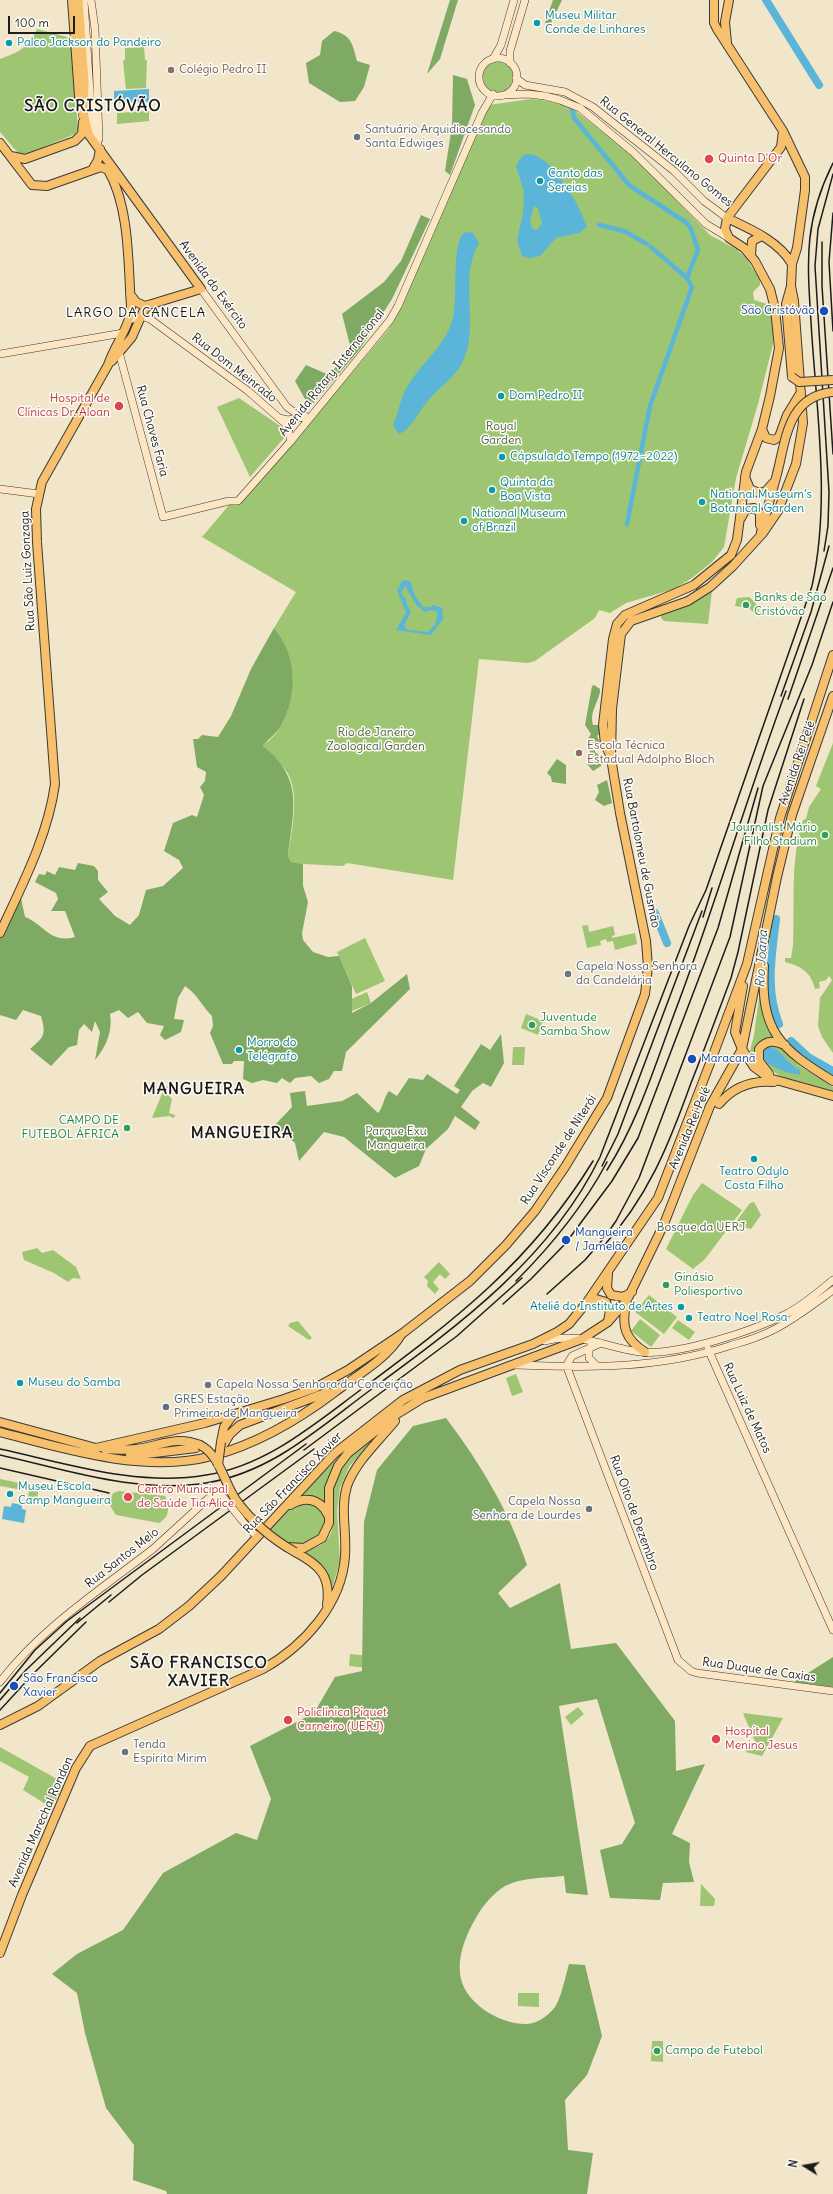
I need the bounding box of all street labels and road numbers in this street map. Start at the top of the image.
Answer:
street label: Rua General Herculano Gomes [597,94,735,210]
street label: Avenida do Exército [176,238,250,332]
street label: Avenida Rotary Internacional [276,307,388,439]
street label: Rua Dom Meinrado [189,330,279,406]
street label: Rua Chaves Faria [133,384,171,478]
street label: Rua São Luiz Gonzaga [18,511,38,631]
street label: Avenida Rei Pelé [776,719,818,807]
street label: Rua Bartolomeu de Gusmão [619,777,663,929]
street label: Avenida Rei Pelé [666,1085,714,1171]
street label: Rua Visconde de Niterói [518,1093,600,1207]
street label: Rua Luiz de Matos [720,1361,774,1455]
street label: Rua São Francisco Xavier [241,1429,345,1537]
street label: Rua Oito de Dezembro [606,1453,662,1573]
street label: Rua Santos Melo [82,1525,162,1591]
street label: Rua Duque de Caxias [701,1655,817,1685]
street label: Avenida Marechal Rondon [6,1755,76,1889]

